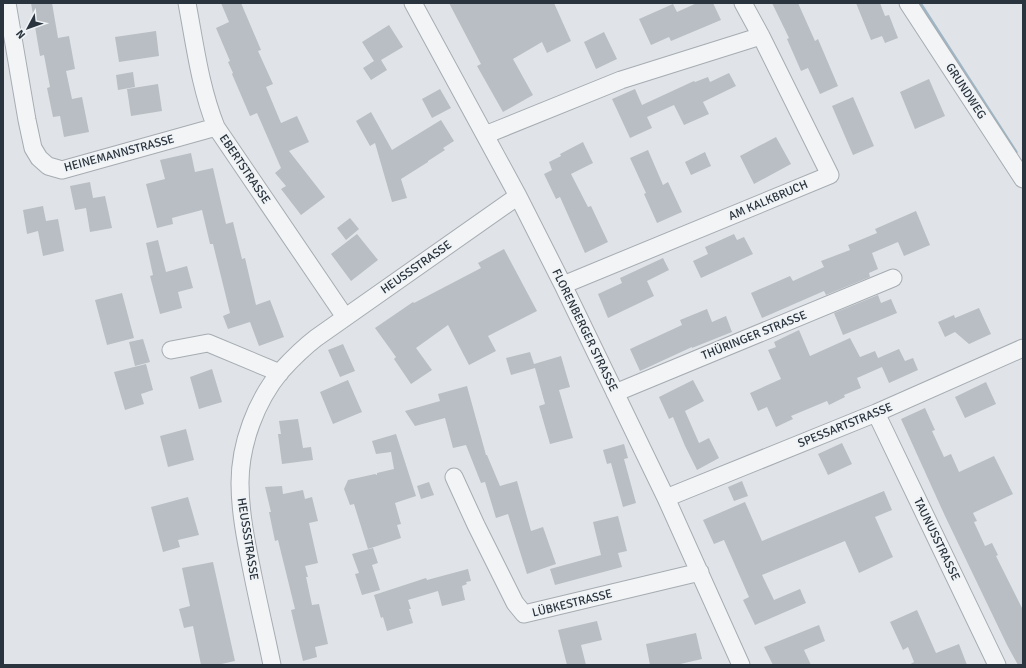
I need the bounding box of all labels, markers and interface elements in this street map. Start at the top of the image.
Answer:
north arrow [8,8,48,48]
text: N [13,27,28,41]
street label: GRUNDWEG [942,61,989,122]
street label: HEINEMANNSTRASSE [62,131,176,175]
street label: EBERTSTRASSE [216,132,273,207]
street label: AM KALKBRUCH [726,177,810,224]
street label: HEUSSSTRASSE [378,237,455,297]
street label: FLORENBERGER STRASSE [548,266,621,394]
street label: THÜRINGER STRASSE [699,307,809,363]
street label: SPESSARTSTRASSE [796,400,895,451]
street label: TAUNUSSTRASSE [910,495,963,583]
street label: HEUSSSTRASSE [234,497,261,582]
street label: LÜBKESTRASSE [530,586,614,621]

